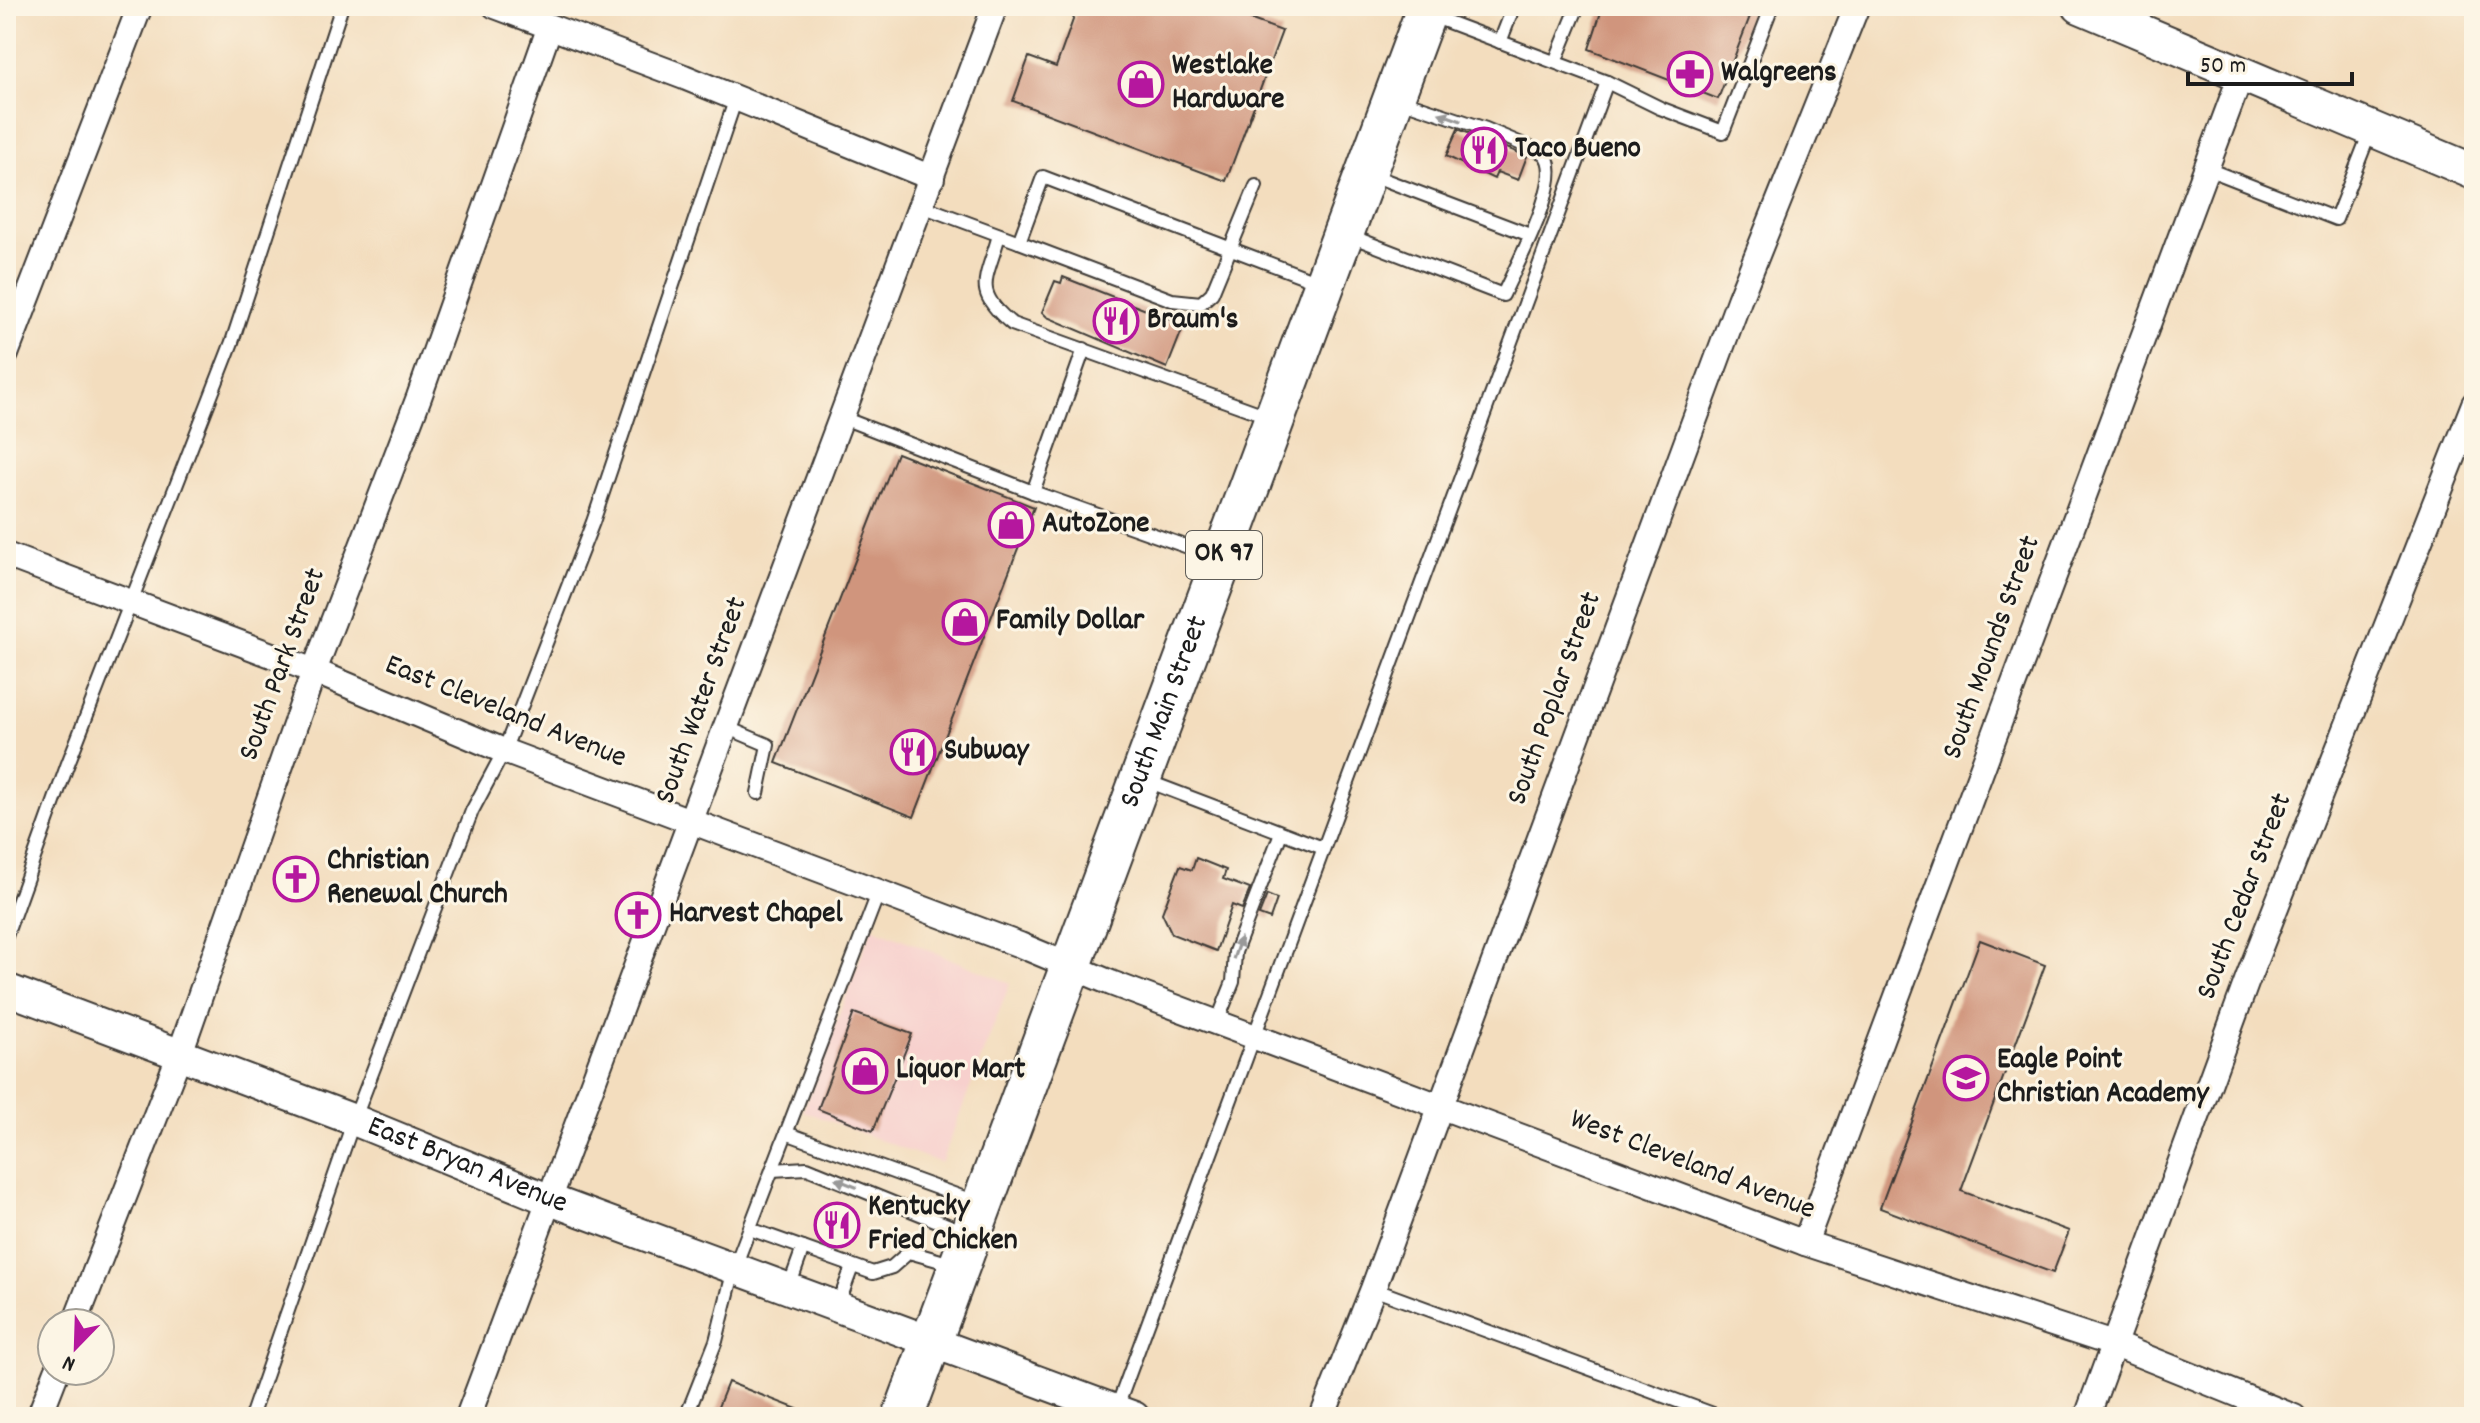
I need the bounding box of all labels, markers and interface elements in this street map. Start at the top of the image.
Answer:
scale bar [2188,36,2352,86]
place label: Westlake Hardware [1172,46,1284,123]
pharmacy icon: Walgreens [1666,50,1714,98]
text: 50 m [2200,50,2246,84]
place label: Walgreens [1721,53,1837,96]
shop icon: Westlake Hardware [1117,60,1165,108]
one-way arrow [1437,110,1461,122]
restaurant icon: Taco Bueno [1460,126,1508,174]
place label: Taco Bueno [1515,129,1641,172]
restaurant icon: Braum's [1092,297,1140,345]
place label: Braum's [1147,300,1239,343]
shop icon: AutoZone [987,501,1035,549]
place label: AutoZone [1042,504,1149,547]
street label: South Mounds Street [1933,530,2053,766]
road number: OK 97 [1186,531,1262,579]
street label: South Park Street [229,563,339,767]
street label: South Poplar Street [1497,586,1615,812]
street label: South Water Street [646,591,760,811]
shop icon: Family Dollar [941,598,989,646]
place label: Family Dollar [996,601,1145,644]
street label: South Main Street [1110,610,1221,814]
street label: East Cleveland Avenue [378,645,632,781]
restaurant icon: Subway [889,728,937,776]
place label: Subway [944,731,1031,774]
street label: South Cedar Street [2187,787,2305,1007]
place label: Christian Renewal Church [327,841,508,918]
church icon: Christian Renewal Church [272,855,320,903]
church icon: Harvest Chapel [614,891,662,939]
place label: Harvest Chapel [669,894,843,937]
one-way arrow [1232,935,1244,959]
place label: Eagle Point Christian Academy [1997,1040,2211,1117]
shop icon: Liquor Mart [841,1047,889,1095]
place label: Liquor Mart [896,1050,1025,1093]
school or university icon: Eagle Point Christian Academy [1942,1054,1990,1102]
street label: West Cleveland Avenue [1563,1099,1821,1233]
street label: East Bryan Avenue [360,1106,573,1226]
one-way arrow [834,1176,858,1189]
place label: Kentucky Fried Chicken [868,1187,1018,1264]
restaurant icon: Kentucky Fried Chicken [813,1201,861,1249]
north arrow [36,1307,116,1387]
text: N [58,1346,81,1379]

